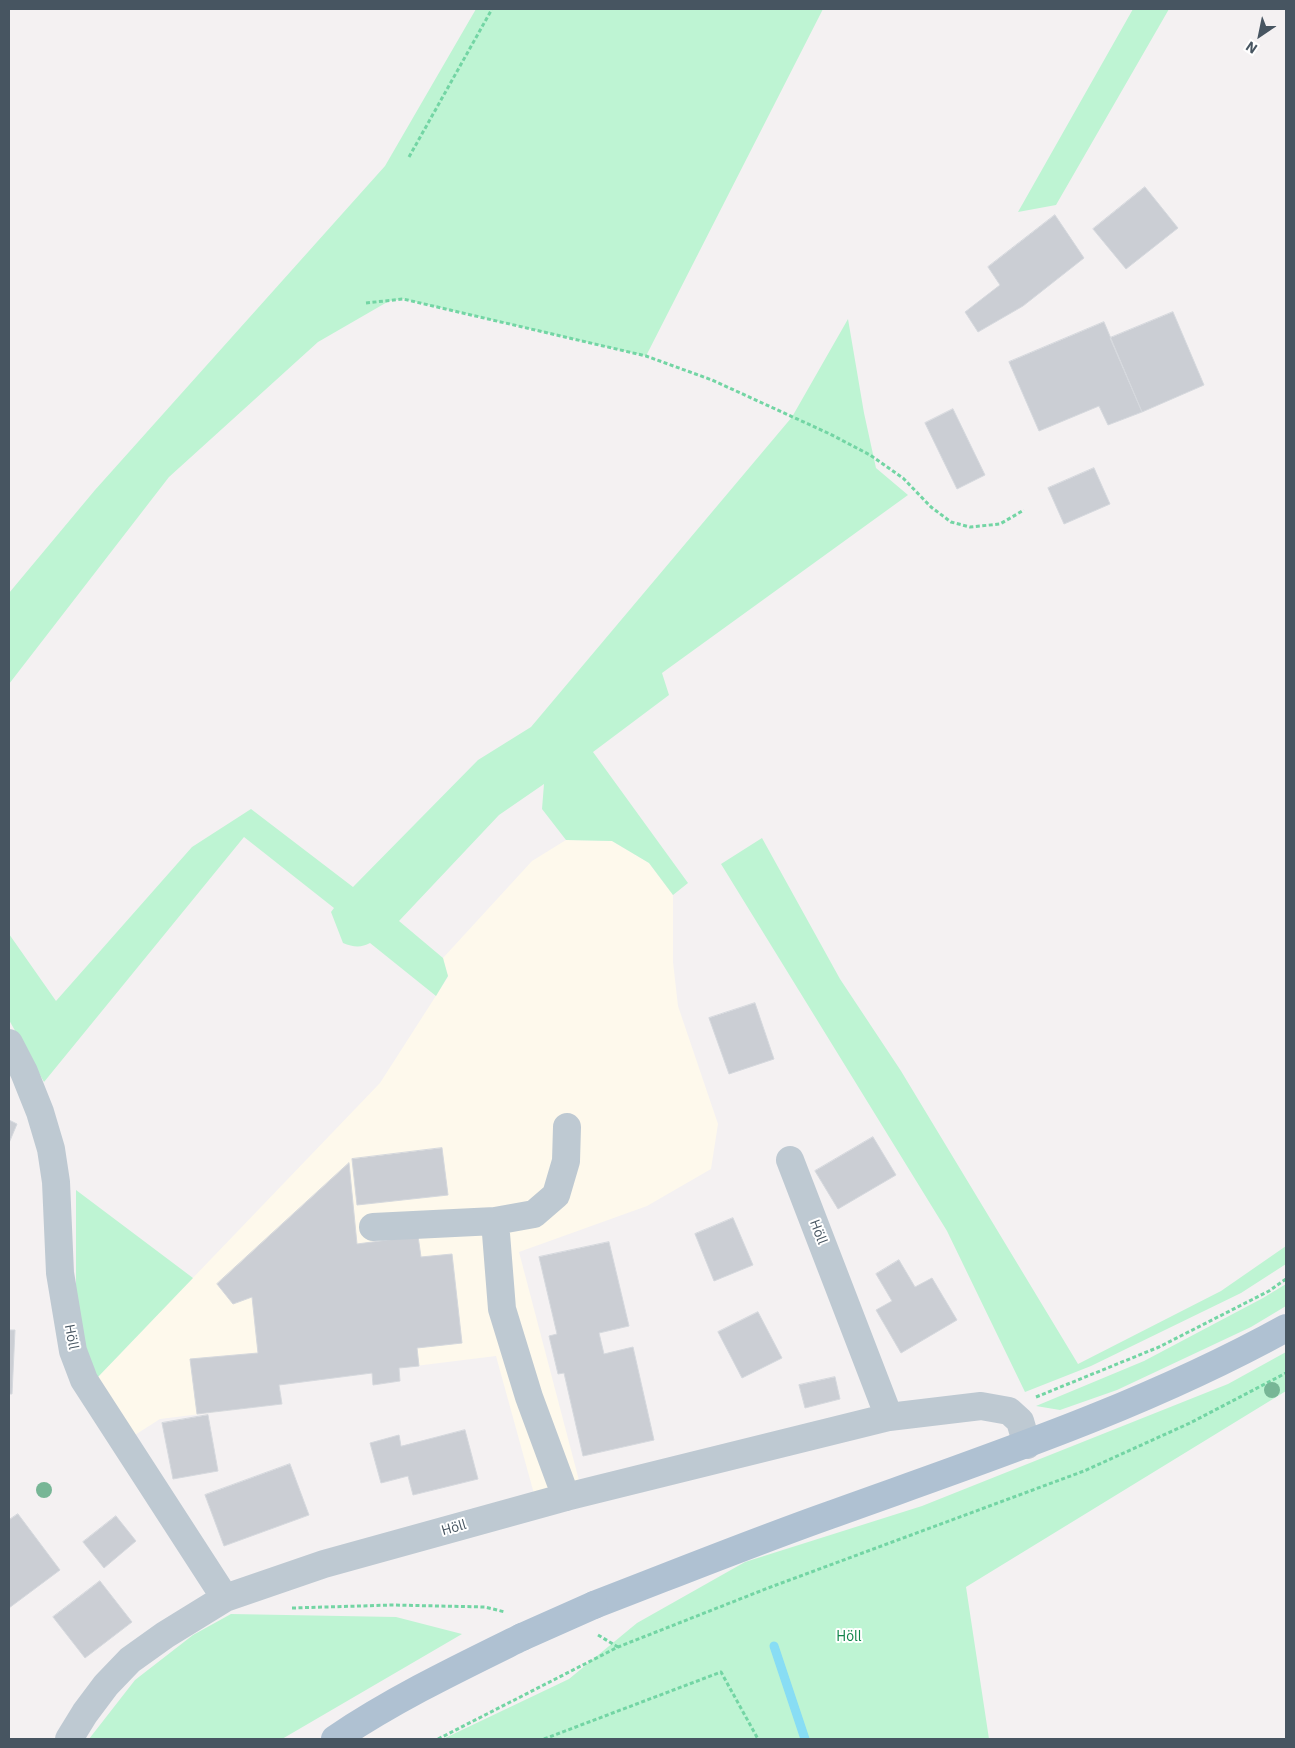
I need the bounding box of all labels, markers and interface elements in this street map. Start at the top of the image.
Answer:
north arrow [1235,10,1285,60]
text: N [1242,37,1261,58]
street label: Höll [806,1217,830,1247]
street label: Höll [60,1323,82,1351]
street label: Höll [440,1516,468,1540]
park label: Höll [836,1629,862,1645]

